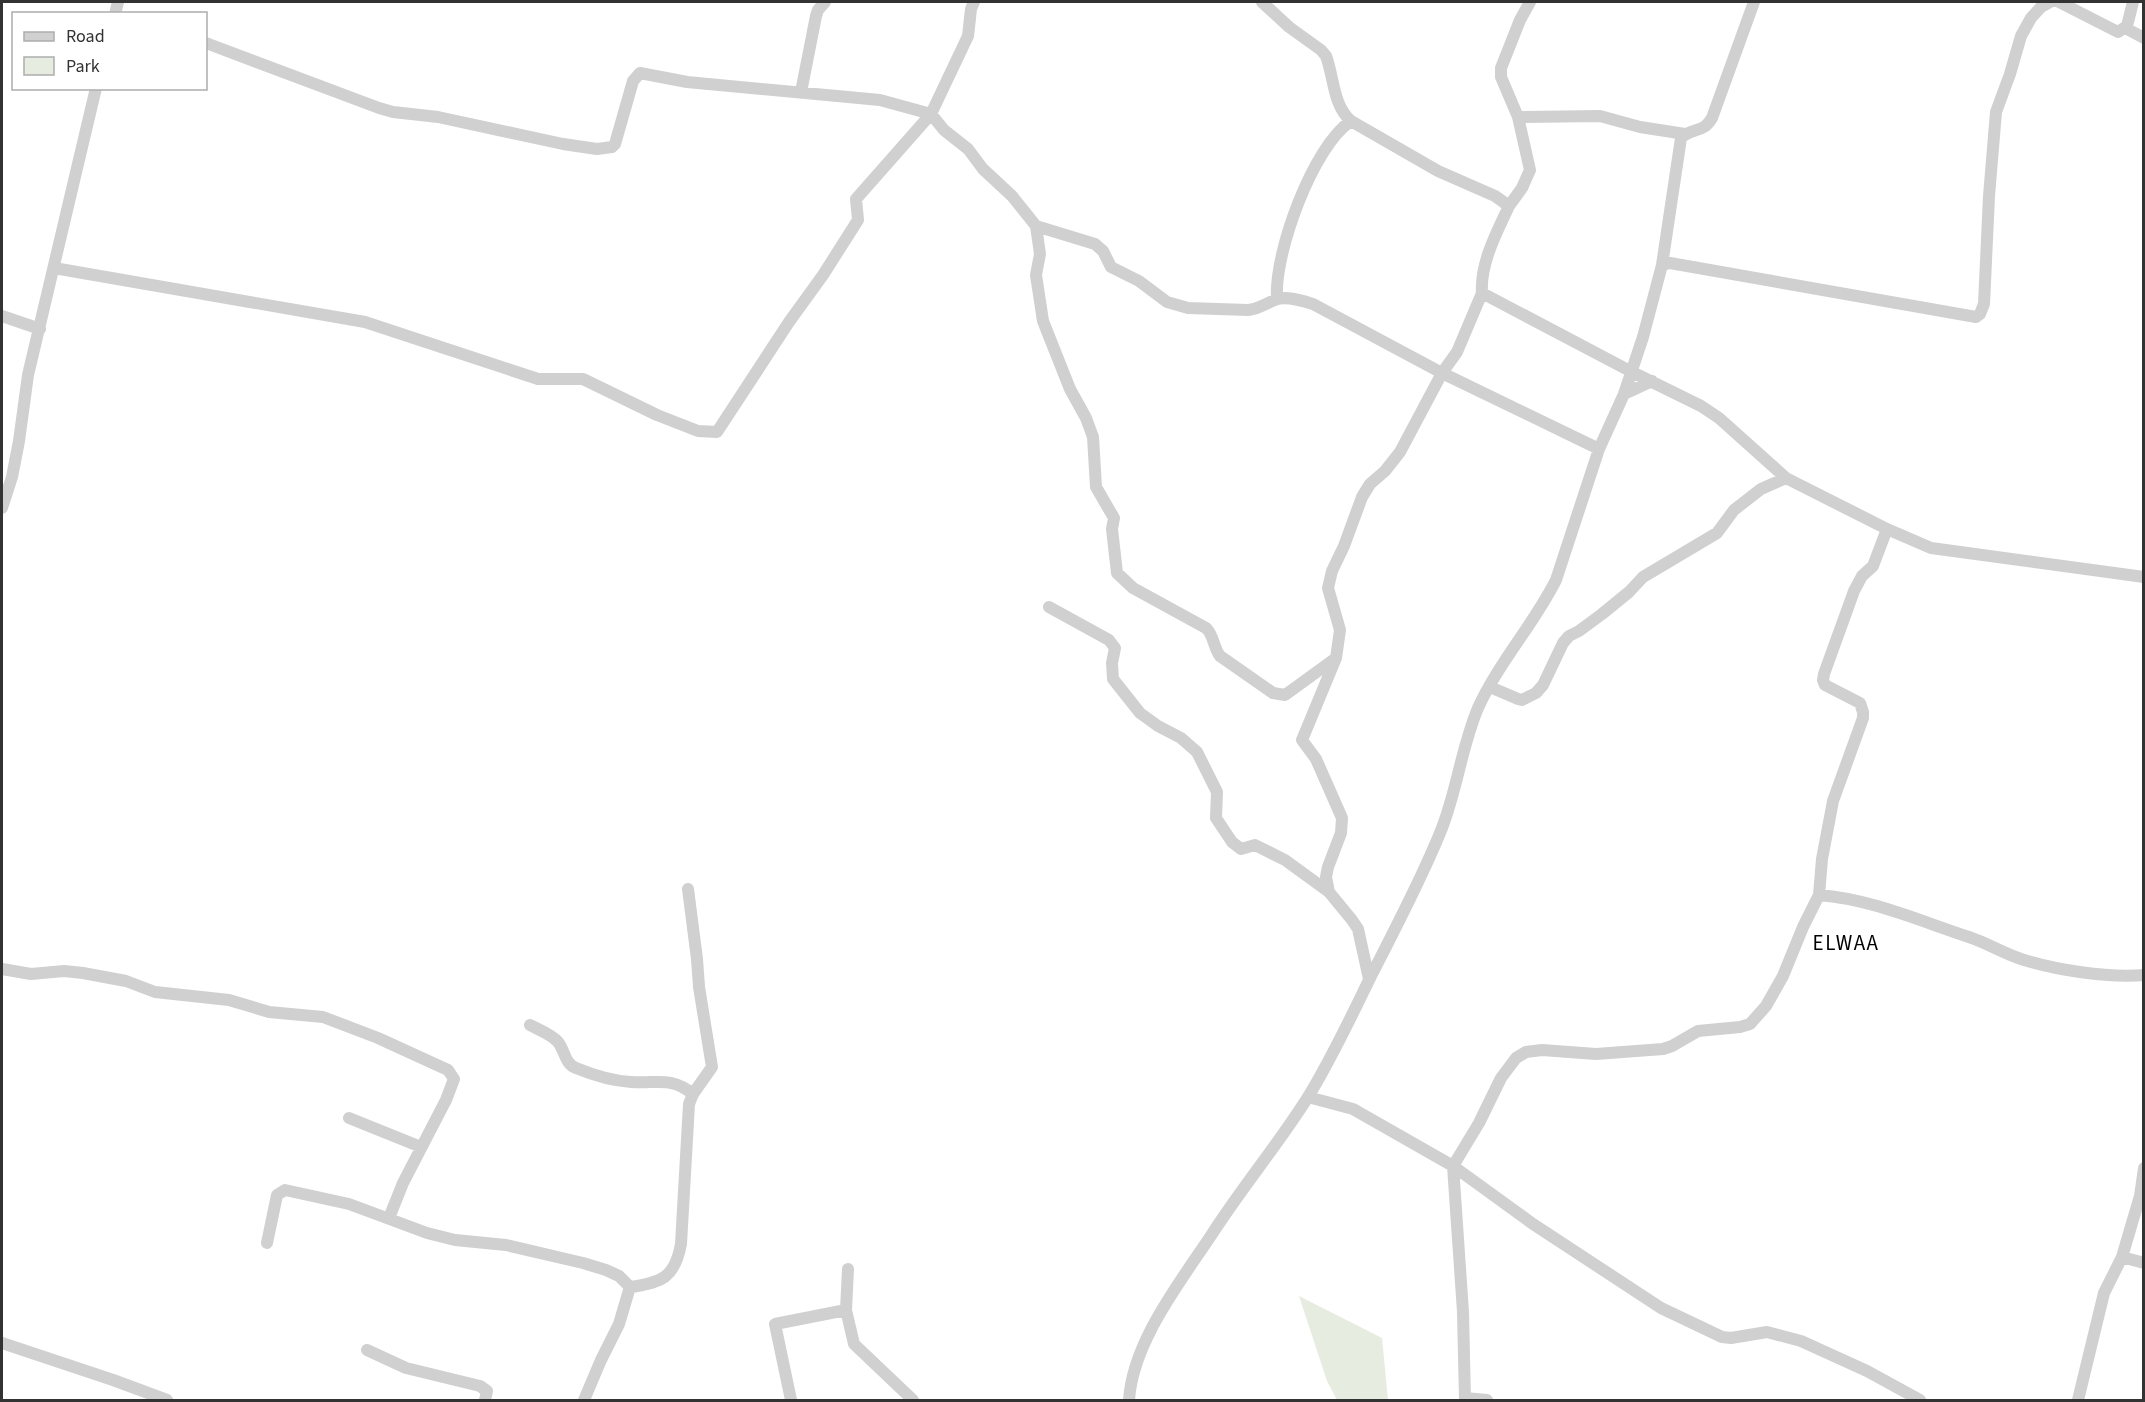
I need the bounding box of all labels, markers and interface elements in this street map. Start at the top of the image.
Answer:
legend [12,12,207,90]
text: Road [66,24,105,49]
text: Park [66,54,100,79]
district label: ELWAA [1813,928,1879,958]

